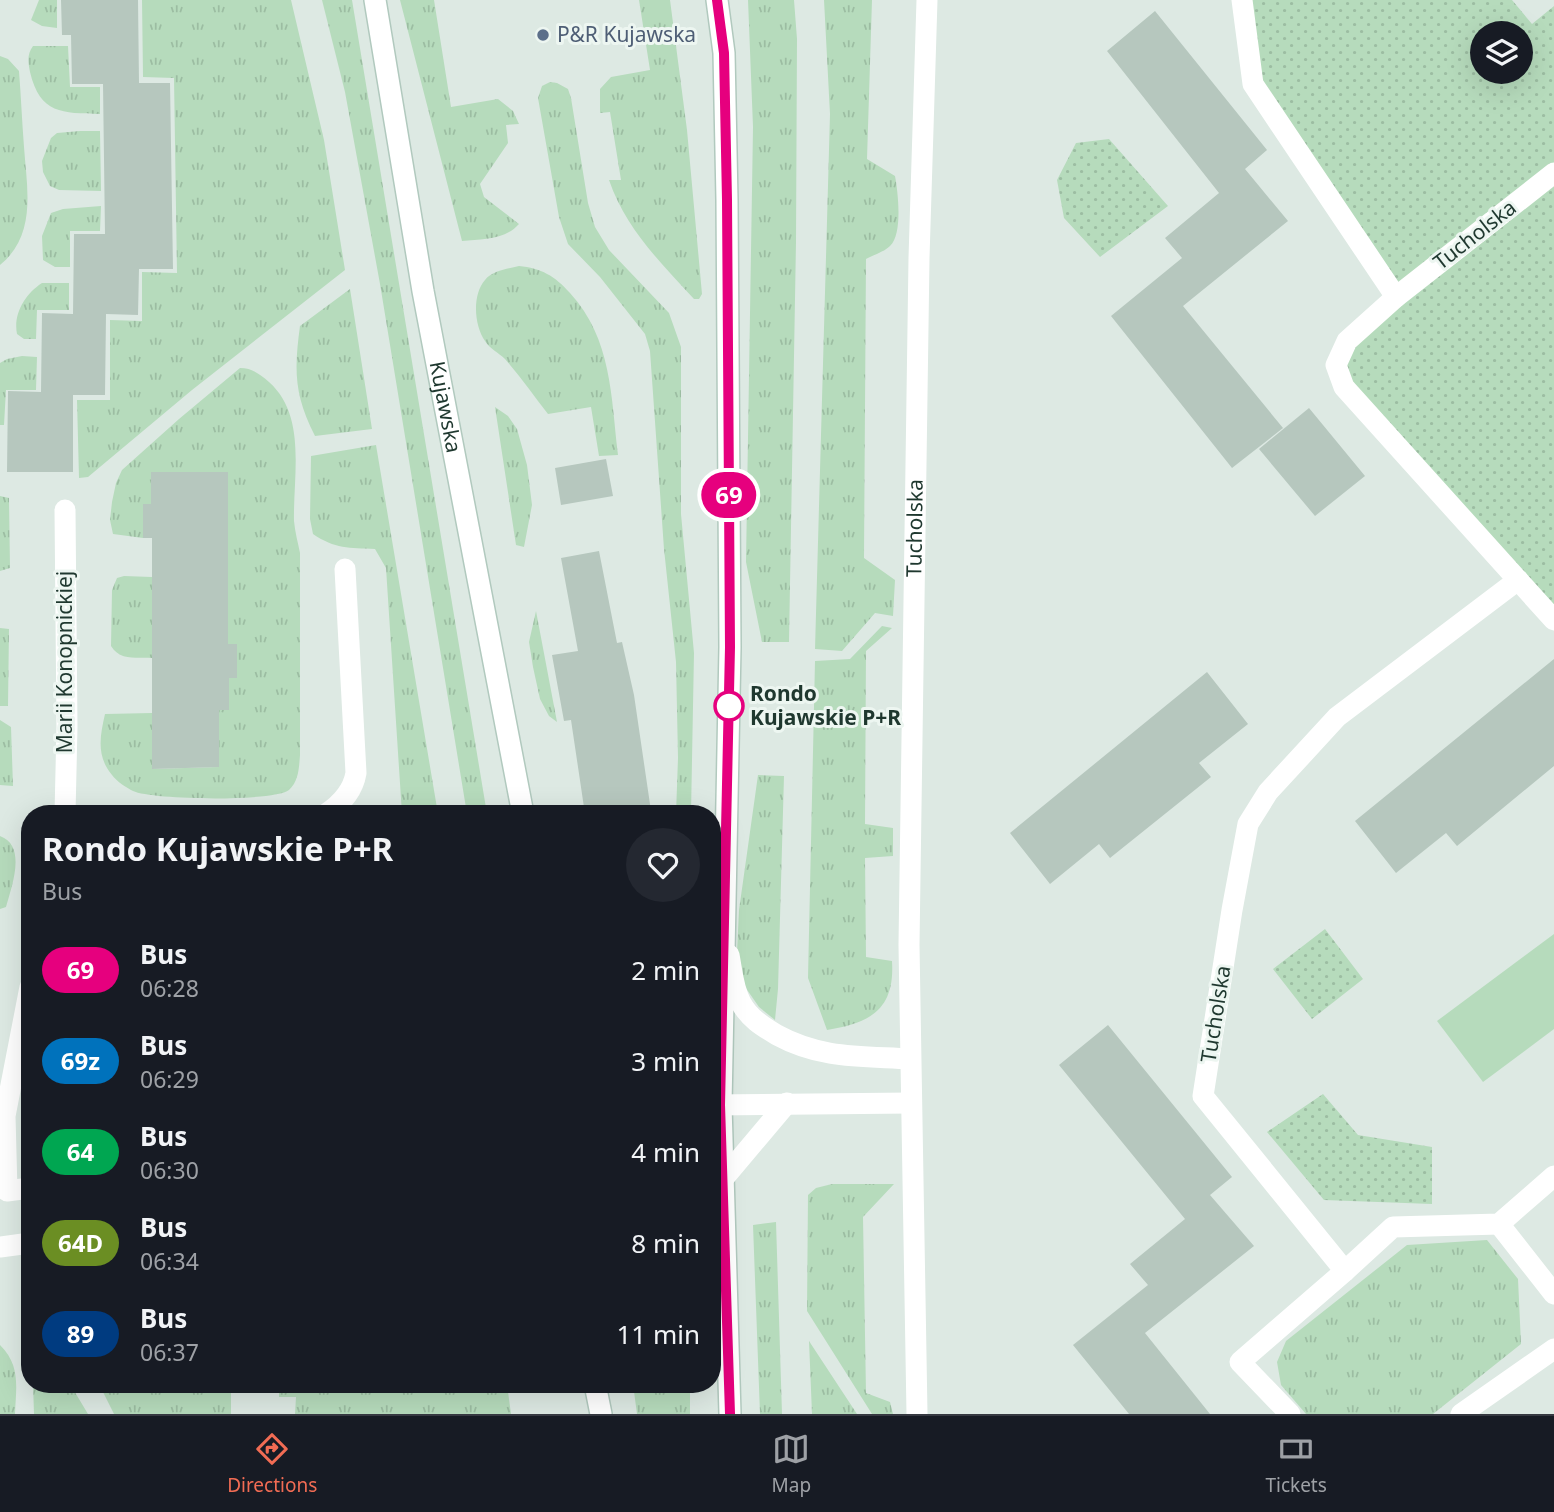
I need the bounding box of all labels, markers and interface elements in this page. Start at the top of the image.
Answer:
place label: P&R Kujawska [557,20,696,48]
map controls [1470,21,1533,84]
button: layers [1470,21,1533,84]
marker: P&R Kujawska [535,27,551,43]
street label: Tucholska [1427,193,1522,275]
street label: Kujawska [424,359,469,455]
line badge: 69 [698,472,760,518]
text: 69 [715,478,743,511]
street label: Tucholska [899,479,929,577]
street label: Marii Konopnickiej [50,571,78,753]
place label: Rondo Kujawskie P+R [750,679,901,731]
marker: Rondo Kujawskie P+R [714,691,744,721]
text: Rondo Kujawskie P+R [42,826,393,871]
button: heart [626,828,700,902]
text: Bus [42,875,82,907]
text: Bus [140,936,187,972]
text: 2 min [631,952,700,988]
text: 69 [67,953,94,986]
street label: Tucholska [1194,963,1236,1064]
text: 06:28 [140,972,199,1004]
text: Bus [140,1027,187,1063]
text: 3 min [631,1043,700,1079]
text: 69z [61,1044,100,1077]
text: 06:29 [140,1063,199,1095]
text: Bus [140,1118,187,1154]
text: 4 min [631,1134,700,1170]
text: 64 [67,1135,94,1168]
text: 06:30 [140,1154,199,1186]
text: Bus [140,1209,187,1245]
text: 8 min [631,1225,700,1261]
text: 64D [58,1226,103,1259]
text: 06:34 [140,1245,199,1277]
text: Bus [140,1300,187,1336]
text: 11 min [616,1316,700,1352]
text: 89 [67,1317,94,1350]
text: 06:37 [140,1336,199,1368]
tab: Directions [227,1430,317,1498]
tab: Map [772,1430,811,1498]
tab: Tickets [1265,1430,1327,1498]

